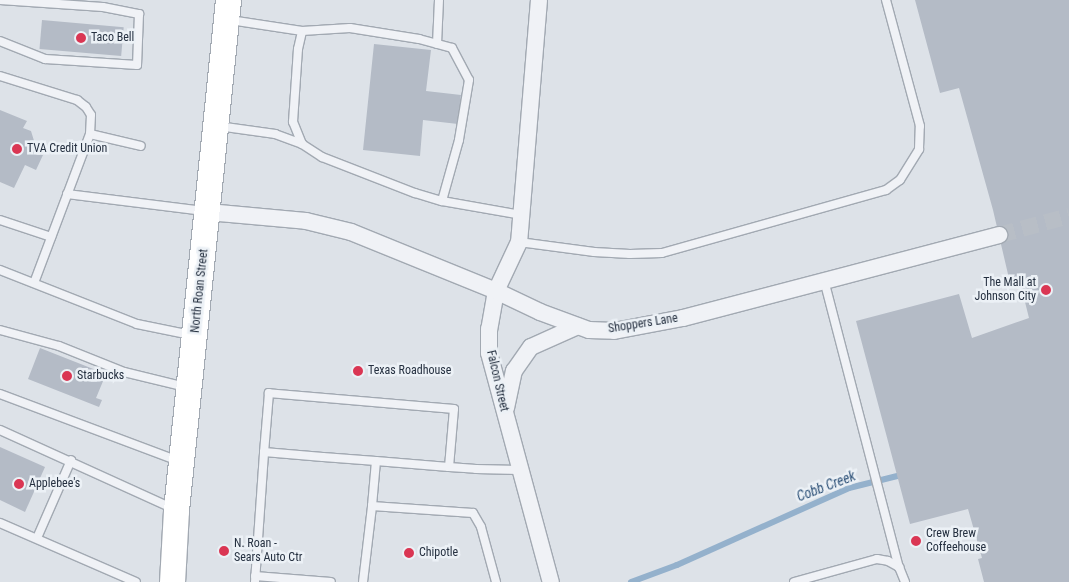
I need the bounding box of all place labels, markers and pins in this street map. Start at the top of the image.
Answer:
place label: Taco Bell [91,31,134,45]
marker: Taco Bell [75,32,87,44]
place label: TVA Credit Union [27,142,107,156]
marker: TVA Credit Union [11,143,23,155]
place label: The Mall at Johnson City [974,276,1036,304]
marker: The Mall at Johnson City [1040,284,1052,296]
place label: Texas Roadhouse [368,364,451,378]
marker: Texas Roadhouse [352,365,364,377]
place label: Starbucks [77,369,124,383]
marker: Starbucks [61,370,73,382]
place label: Applebee's [29,477,80,491]
marker: Applebee's [13,478,25,490]
place label: Crew Brew Coffeehouse [926,527,986,555]
marker: Crew Brew Coffeehouse [910,535,922,547]
place label: N. Roan - Sears Auto Ctr [234,537,302,565]
marker: N. Roan - Sears Auto Ctr [218,545,230,557]
place label: Chipotle [419,546,458,560]
marker: Chipotle [403,547,415,559]

